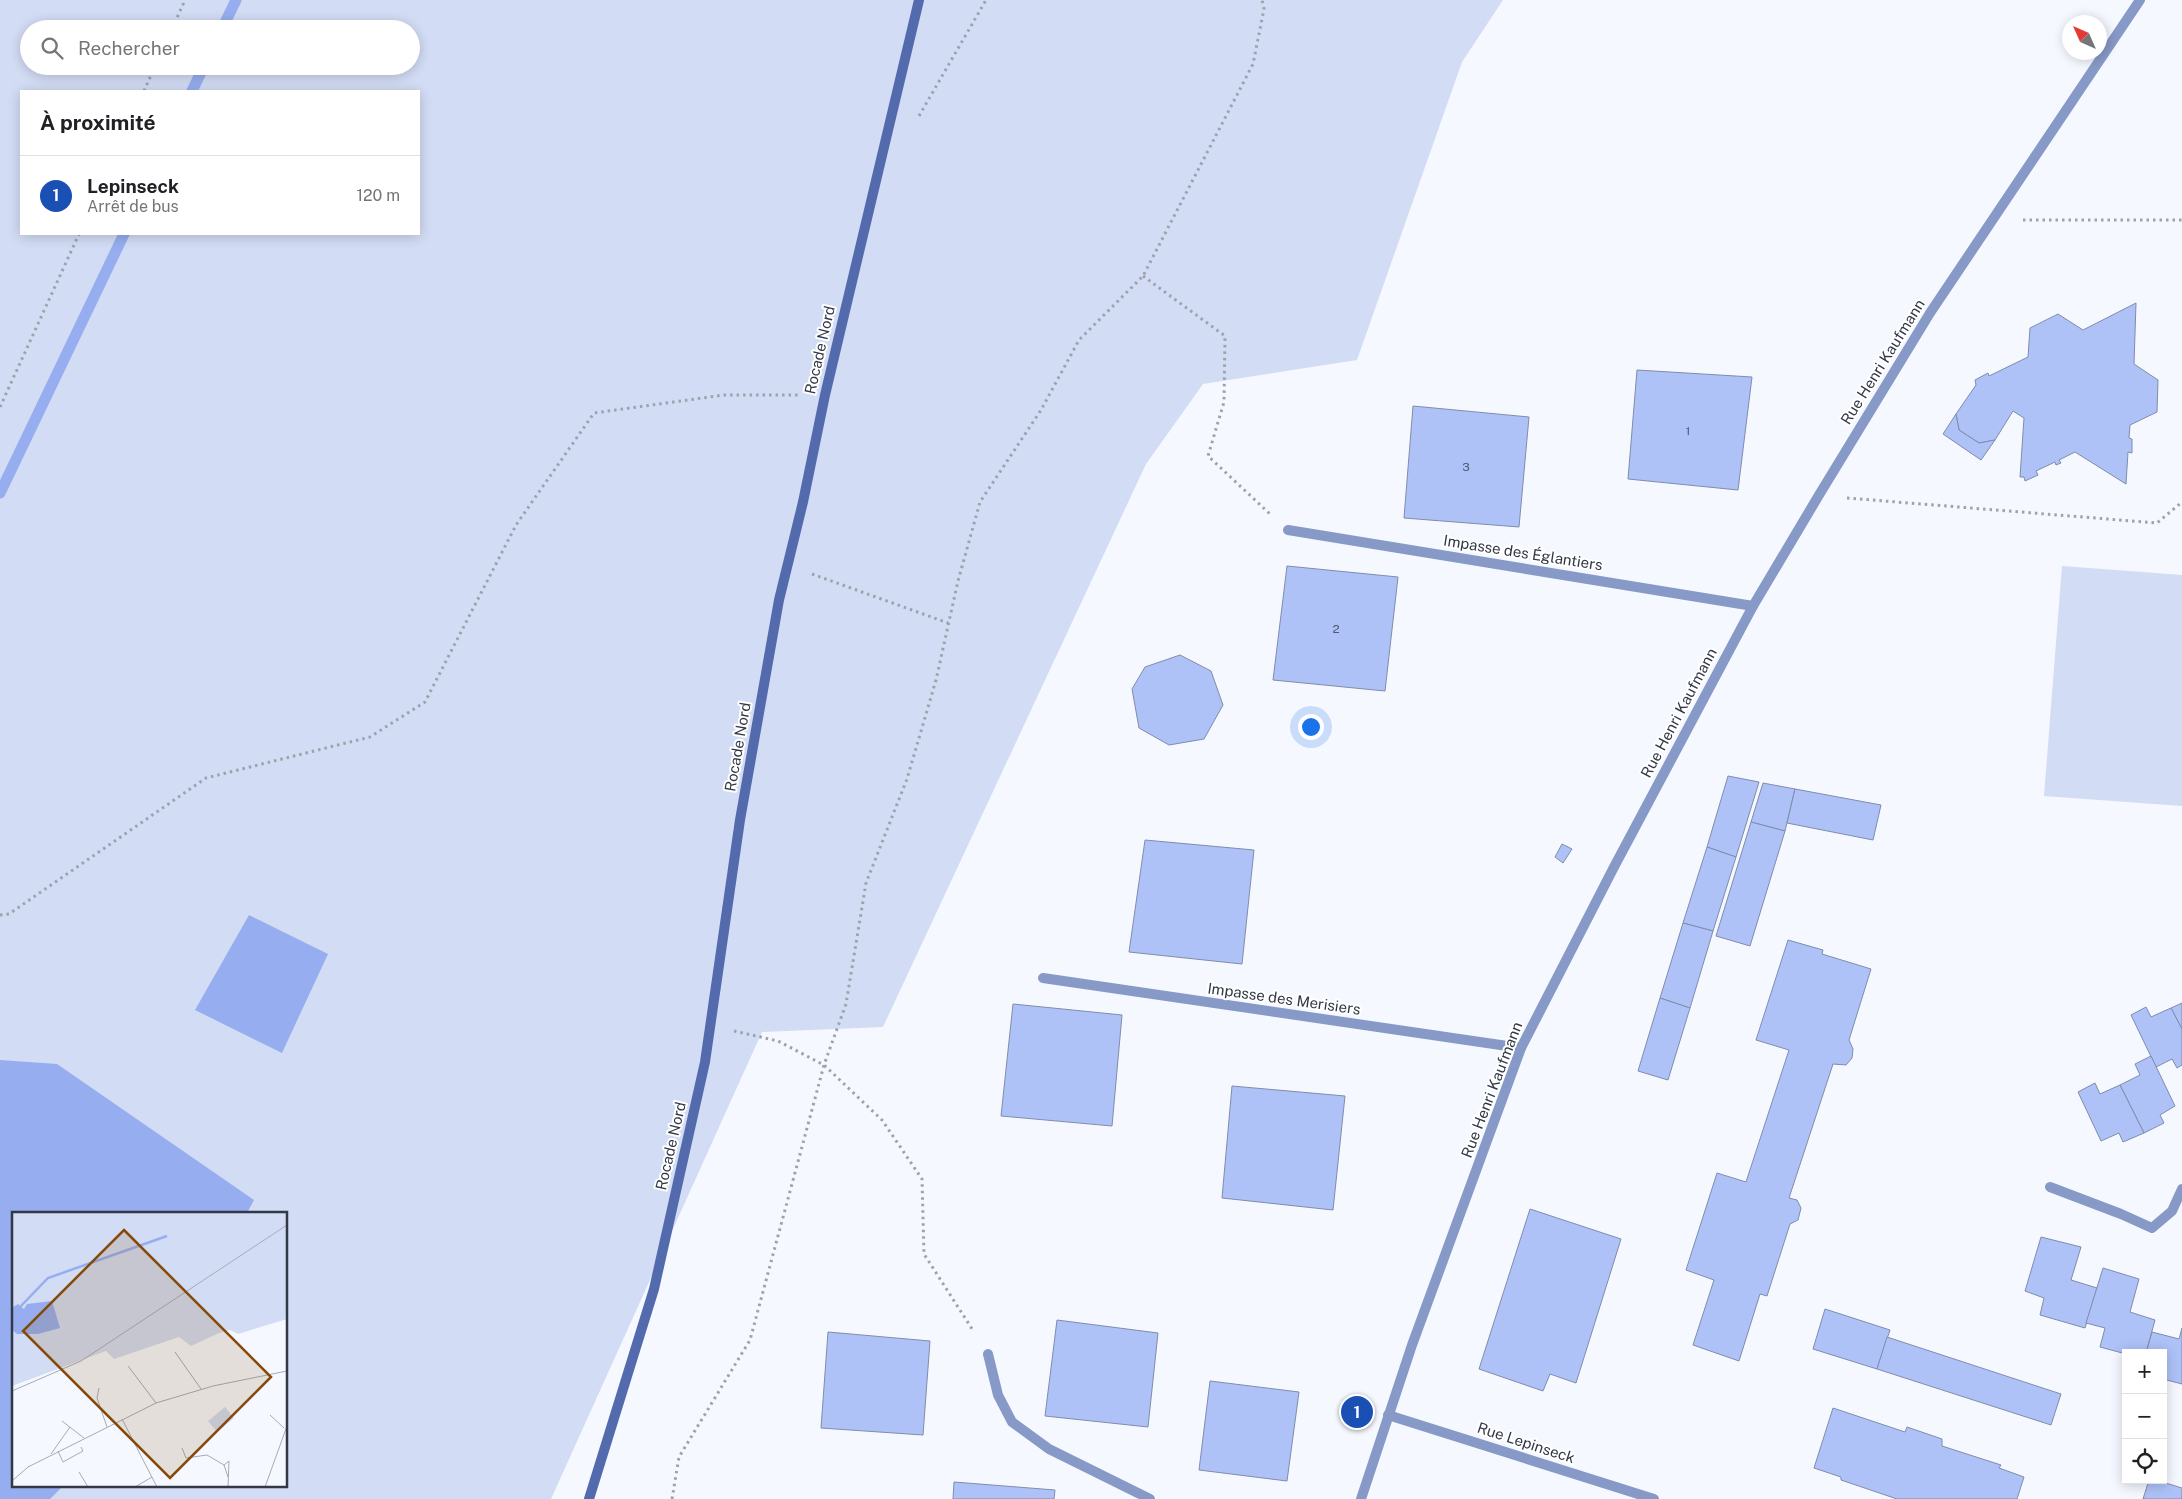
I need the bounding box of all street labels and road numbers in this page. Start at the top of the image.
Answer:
street label: Rue Henri Kaufmann [1837,296,1928,427]
street label: Rocade Nord [801,304,838,396]
street label: Impasse des Églantiers [1442,532,1604,573]
street label: Rue Henri Kaufmann [1637,645,1720,780]
street label: Rocade Nord [721,701,754,793]
street label: Impasse des Merisiers [1206,979,1362,1018]
street label: Rue Henri Kaufmann [1458,1019,1525,1160]
street label: Rocade Nord [652,1100,689,1192]
street label: Rue Lepinseck [1475,1419,1577,1466]

